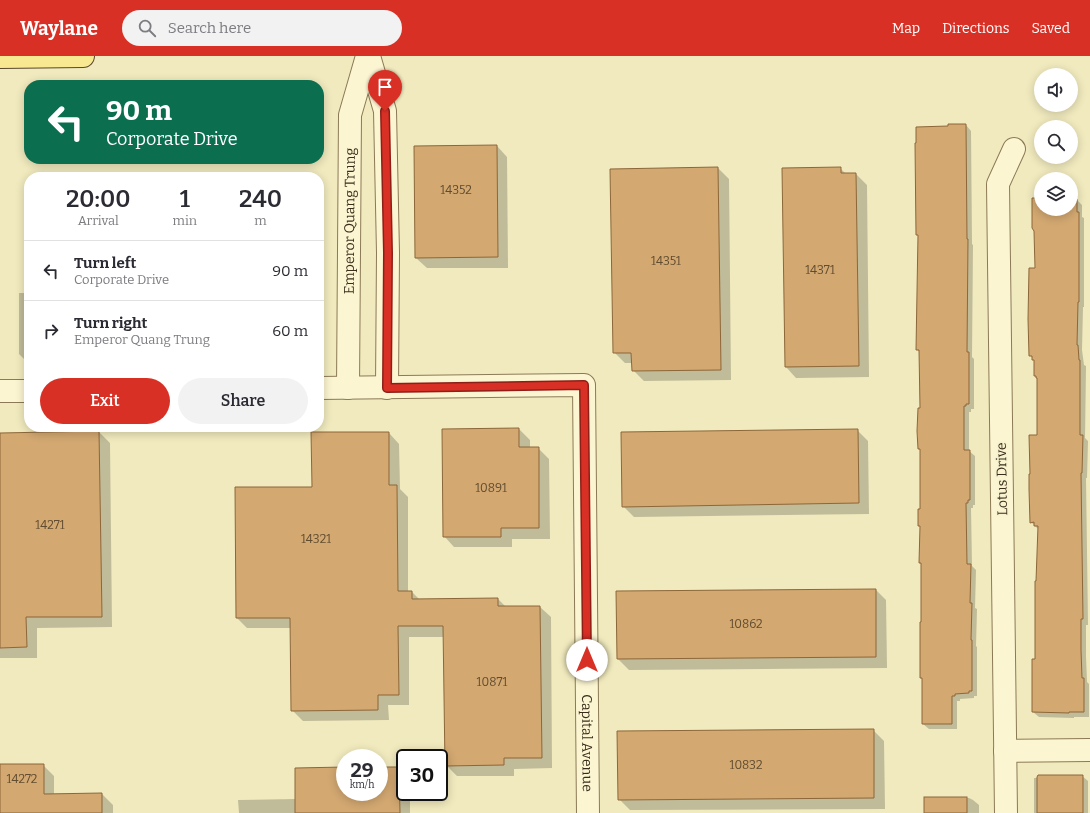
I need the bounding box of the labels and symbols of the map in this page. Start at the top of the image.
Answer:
pin [368,70,402,111]
street label: Emperor Quang Trung [340,147,358,294]
house number: 14352 [440,183,472,197]
house number: 14351 [651,254,681,268]
house number: 14371 [805,263,835,277]
street label: Lotus Drive [993,442,1011,516]
house number: 10891 [475,481,507,495]
house number: 14271 [35,518,65,532]
house number: 14321 [301,532,331,546]
house number: 10862 [729,617,763,631]
position arrow [566,639,608,681]
house number: 10871 [477,675,507,689]
street label: Capital Avenue [578,694,596,792]
speed limit sign: 30 [396,749,448,801]
house number: 10832 [730,758,762,772]
house number: 14272 [7,772,37,786]

